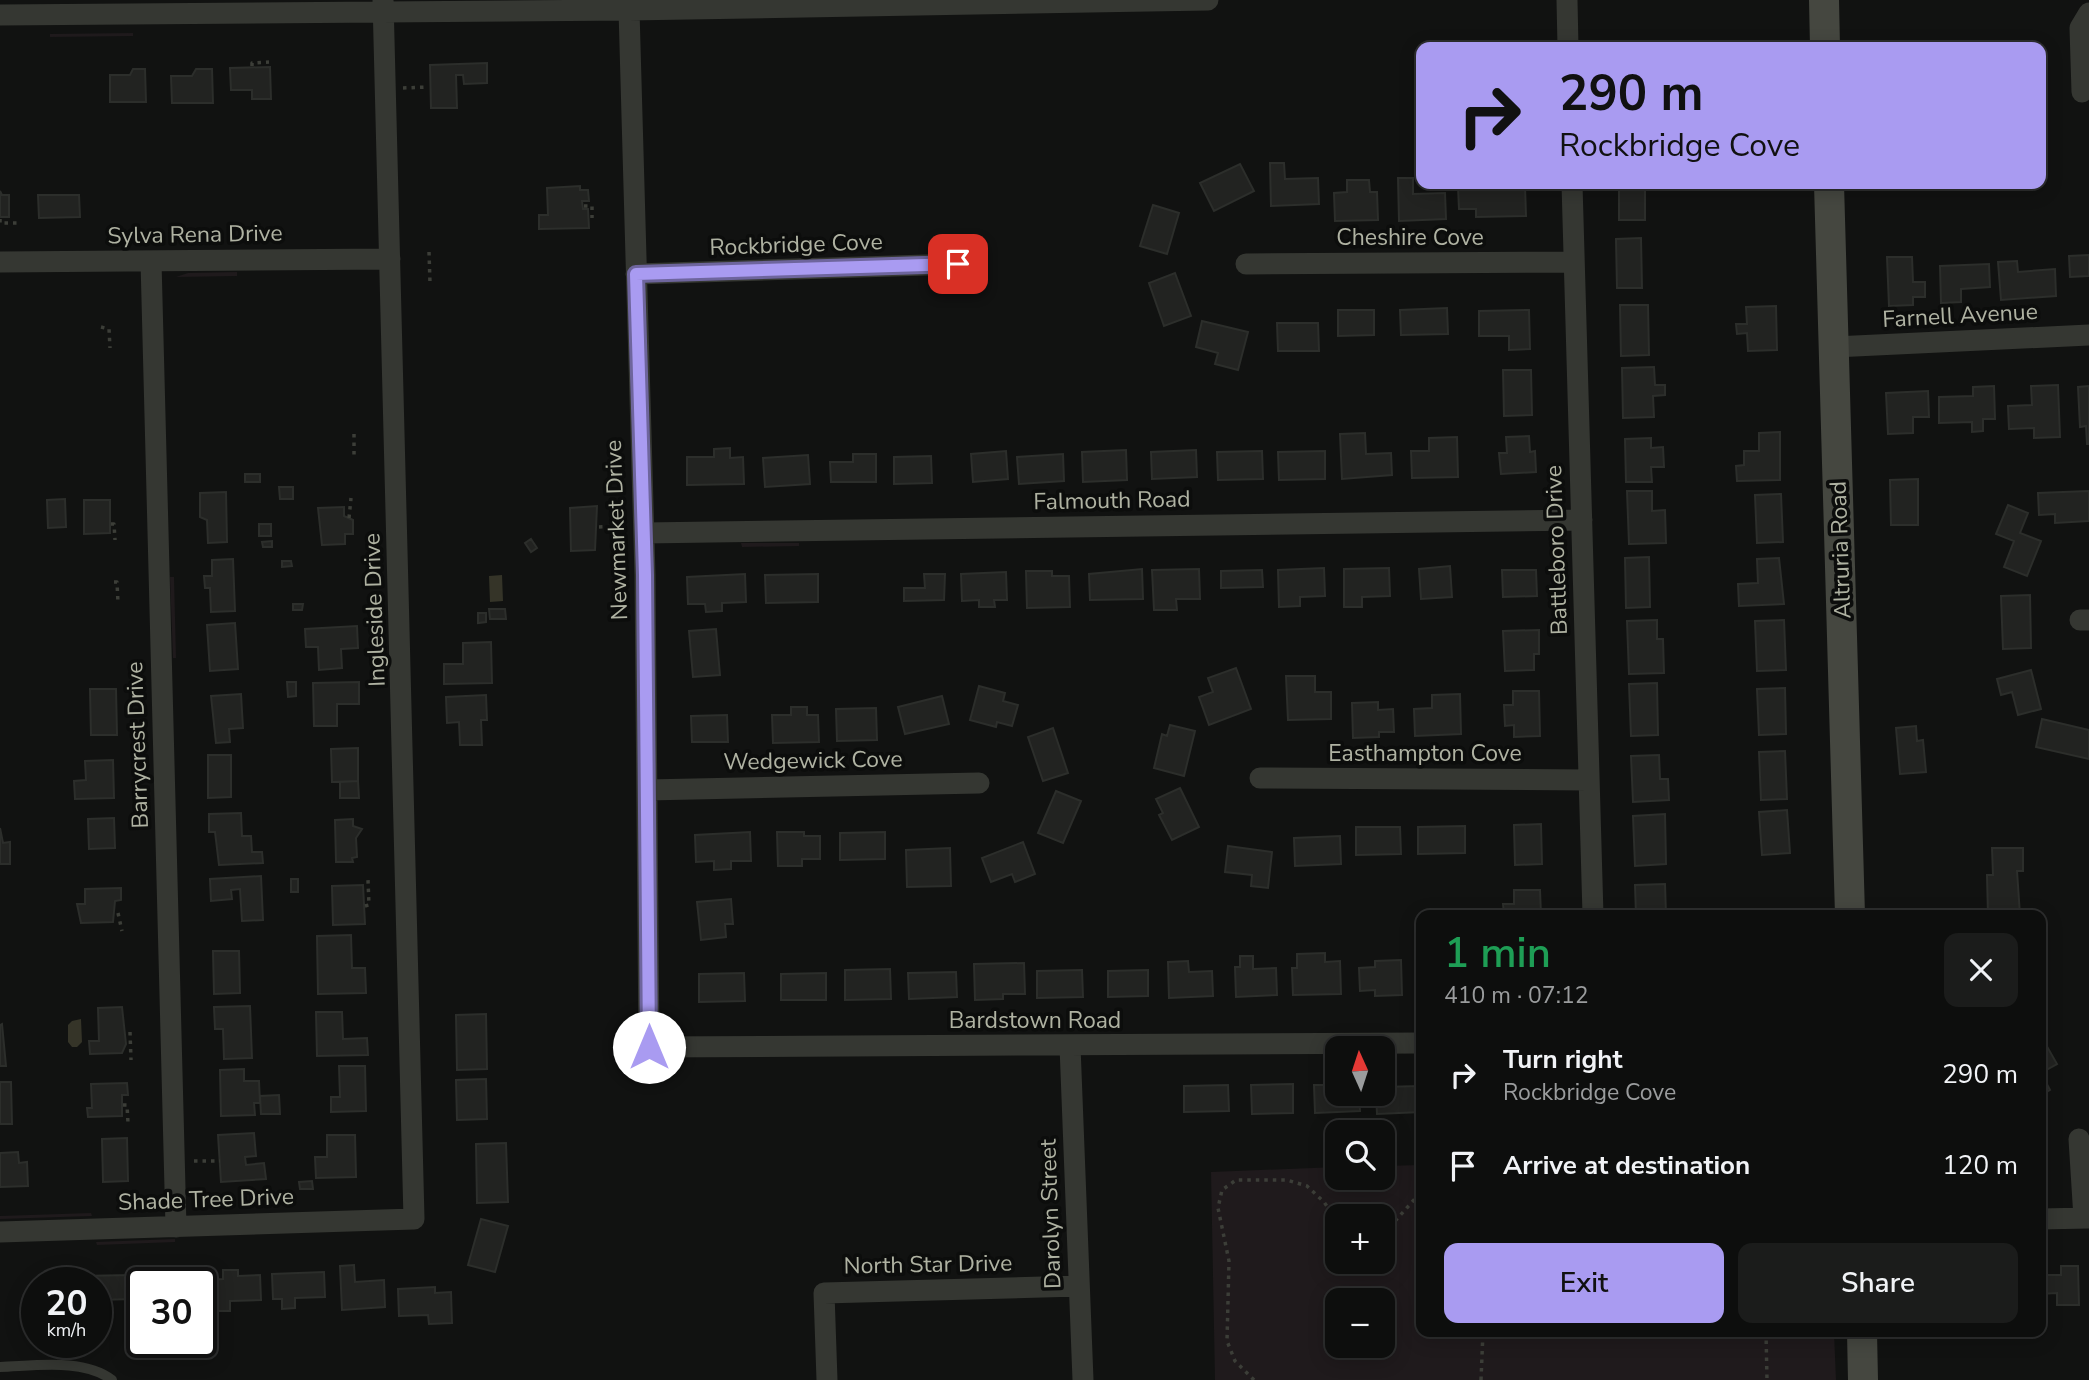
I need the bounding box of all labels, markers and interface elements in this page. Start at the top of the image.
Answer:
text: 290 m [1559,60,1703,127]
icon: right [1444,70,1535,161]
text: Rockbridge Cove [1559,124,1800,167]
street label: Sylva Rena Drive [107,217,283,252]
street label: Cheshire Cove [1336,222,1484,253]
street label: Rockbridge Cove [709,226,883,263]
pin [928,234,988,294]
icon: arrive [939,245,977,283]
street label: Farnell Avenue [1881,296,2039,335]
street label: Newmarket Drive [598,439,635,621]
street label: Battleboro Drive [1538,464,1575,635]
street label: Altruria Road [1823,481,1858,619]
street label: Falmouth Road [1033,484,1191,517]
street label: Ingleside Drive [356,533,393,687]
street label: Barrycrest Drive [119,661,156,829]
street label: Easthampton Cove [1328,738,1522,769]
street label: Wedgewick Cove [723,743,903,778]
text: 1 min [1444,925,1551,982]
button: close [1944,933,2018,1007]
text: 410 m · 07:12 [1444,980,1589,1011]
street label: Bardstown Road [949,1005,1121,1036]
position arrow [612,1010,686,1084]
north arrow [1325,1036,1395,1106]
map controls [1325,1036,1395,1358]
text: Turn right [1503,1042,1622,1077]
icon: right [1444,1056,1482,1094]
text: 290 m [1942,1057,2018,1092]
text: Rockbridge Cove [1503,1077,1676,1108]
button: search [1325,1120,1395,1190]
street label: Darolyn Street [1032,1137,1069,1290]
icon: arrive [1444,1147,1482,1185]
text: Arrive at destination [1503,1148,1750,1183]
text: 120 m [1942,1148,2018,1183]
street label: Shade Tree Drive [117,1181,295,1218]
button: + [1325,1204,1395,1274]
button: Exit [1444,1243,1724,1323]
button: Share [1738,1243,2018,1323]
street label: North Star Drive [843,1248,1013,1281]
speed limit sign: 30 [126,1267,217,1358]
text: 20 [45,1280,88,1327]
button: − [1325,1288,1395,1358]
text: km/h [47,1318,86,1342]

